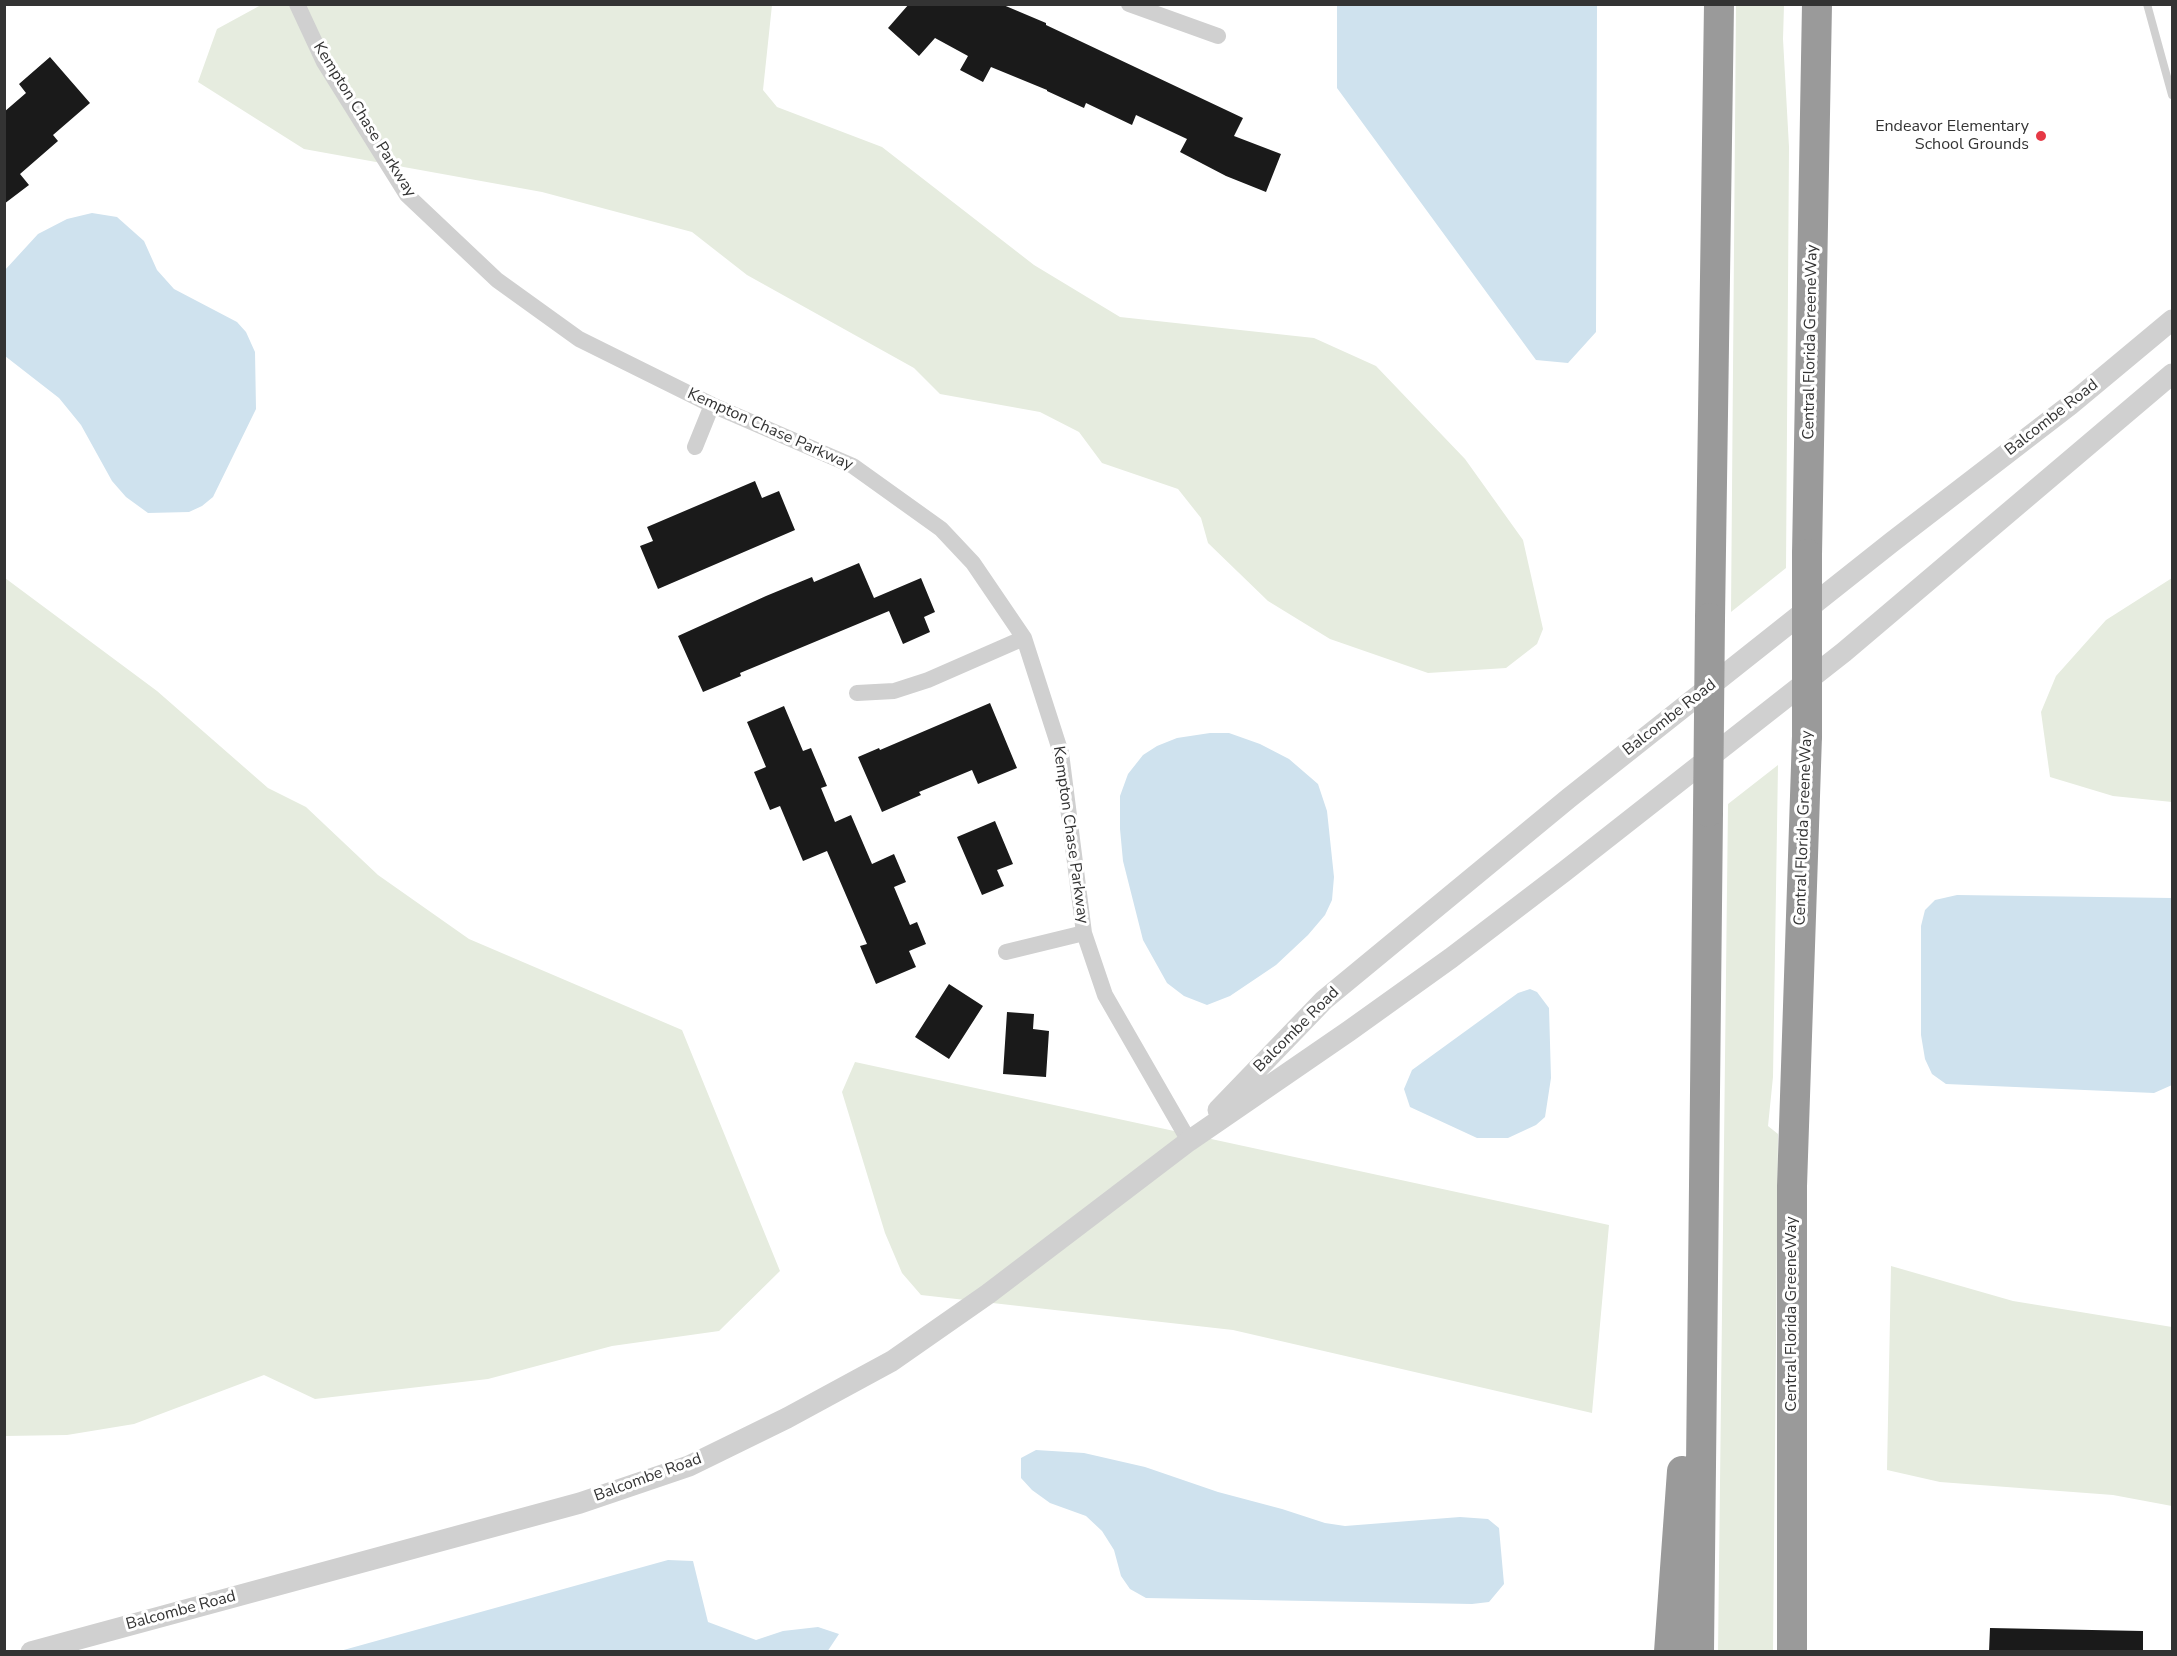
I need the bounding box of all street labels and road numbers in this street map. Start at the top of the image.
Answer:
street label: Kempton Chase Parkway [308,39,420,201]
street label: Central Florida GreeneWay [1800,244,1822,440]
street label: Balcombe Road [2002,376,2102,460]
street label: Kempton Chase Parkway [684,385,856,475]
street label: Balcombe Road [1620,676,1720,760]
street label: Central Florida GreeneWay [1791,730,1817,926]
street label: Kempton Chase Parkway [1048,745,1092,925]
street label: Balcombe Road [1250,983,1344,1077]
street label: Central Florida GreeneWay [1782,1216,1802,1412]
street label: Balcombe Road [592,1450,704,1506]
street label: Balcombe Road [124,1587,238,1635]

